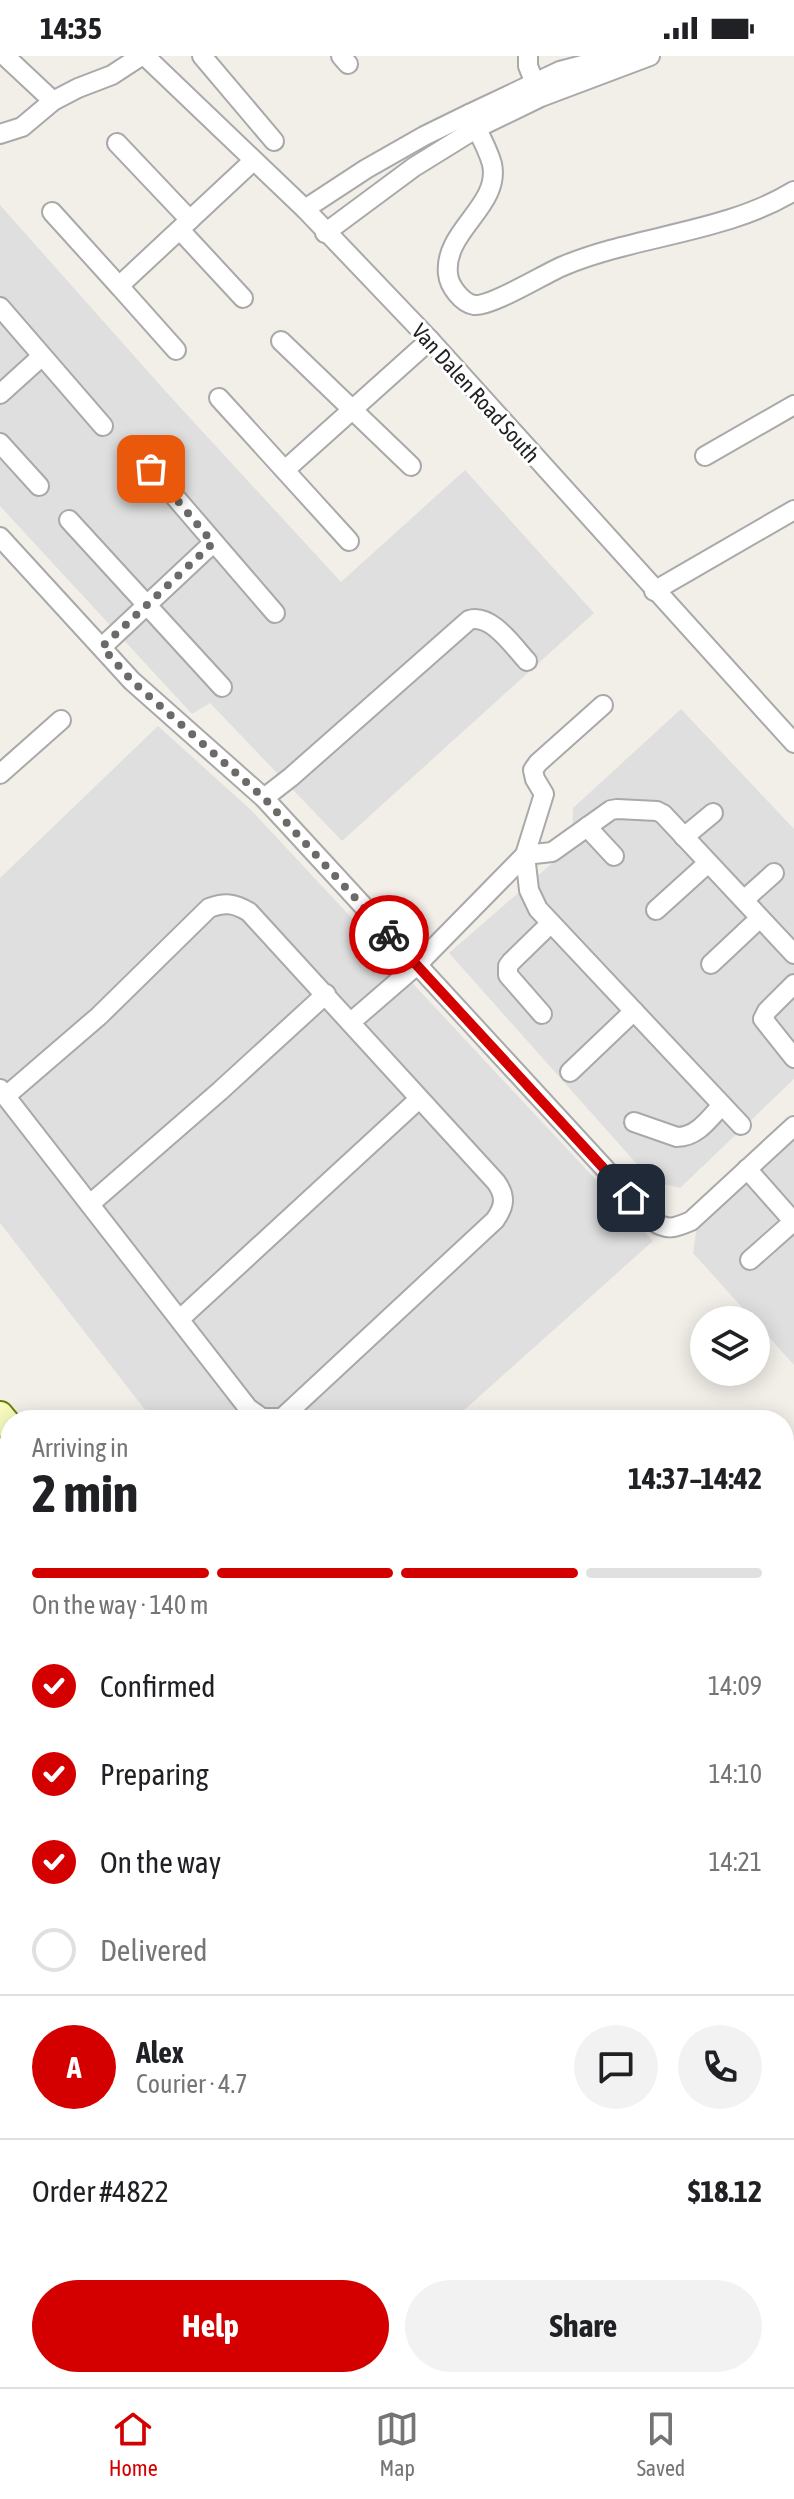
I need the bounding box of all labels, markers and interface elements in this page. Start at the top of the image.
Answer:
text: 14:35 [40,11,102,45]
street label: Van Dalen Road South [407,318,545,468]
pin [117,435,185,503]
icon: bag [129,447,173,491]
courier [349,895,429,975]
icon: bike [367,913,411,957]
pin [597,1164,665,1232]
icon: home [609,1176,653,1220]
map controls [690,1306,770,1386]
button: layers [690,1306,770,1386]
text: Arriving in [32,1433,129,1463]
text: 14:37–14:42 [628,1461,762,1495]
text: 2 min [32,1463,138,1523]
text: On the way · 140 m [32,1590,209,1620]
icon: check [32,1664,76,1708]
text: Confirmed [100,1669,215,1703]
text: 14:09 [708,1671,762,1701]
icon: check [32,1752,76,1796]
text: Preparing [100,1757,209,1791]
text: 14:10 [708,1759,762,1789]
icon: check [32,1840,76,1884]
text: On the way [100,1845,221,1879]
text: 14:21 [708,1847,762,1877]
text: Delivered [100,1933,208,1967]
button: chat [574,2025,658,2109]
button: phone [678,2025,762,2109]
text: Alex [136,2035,184,2069]
text: A [67,2050,81,2084]
text: Courier · 4.7 [136,2069,247,2099]
text: Order #4822 [32,2174,169,2208]
text: $18.12 [688,2174,762,2208]
button: Help [32,2280,389,2372]
button: Share [405,2280,762,2372]
tab: Home [109,2407,158,2481]
tab: Map [375,2407,419,2481]
tab: Saved [637,2407,685,2481]

